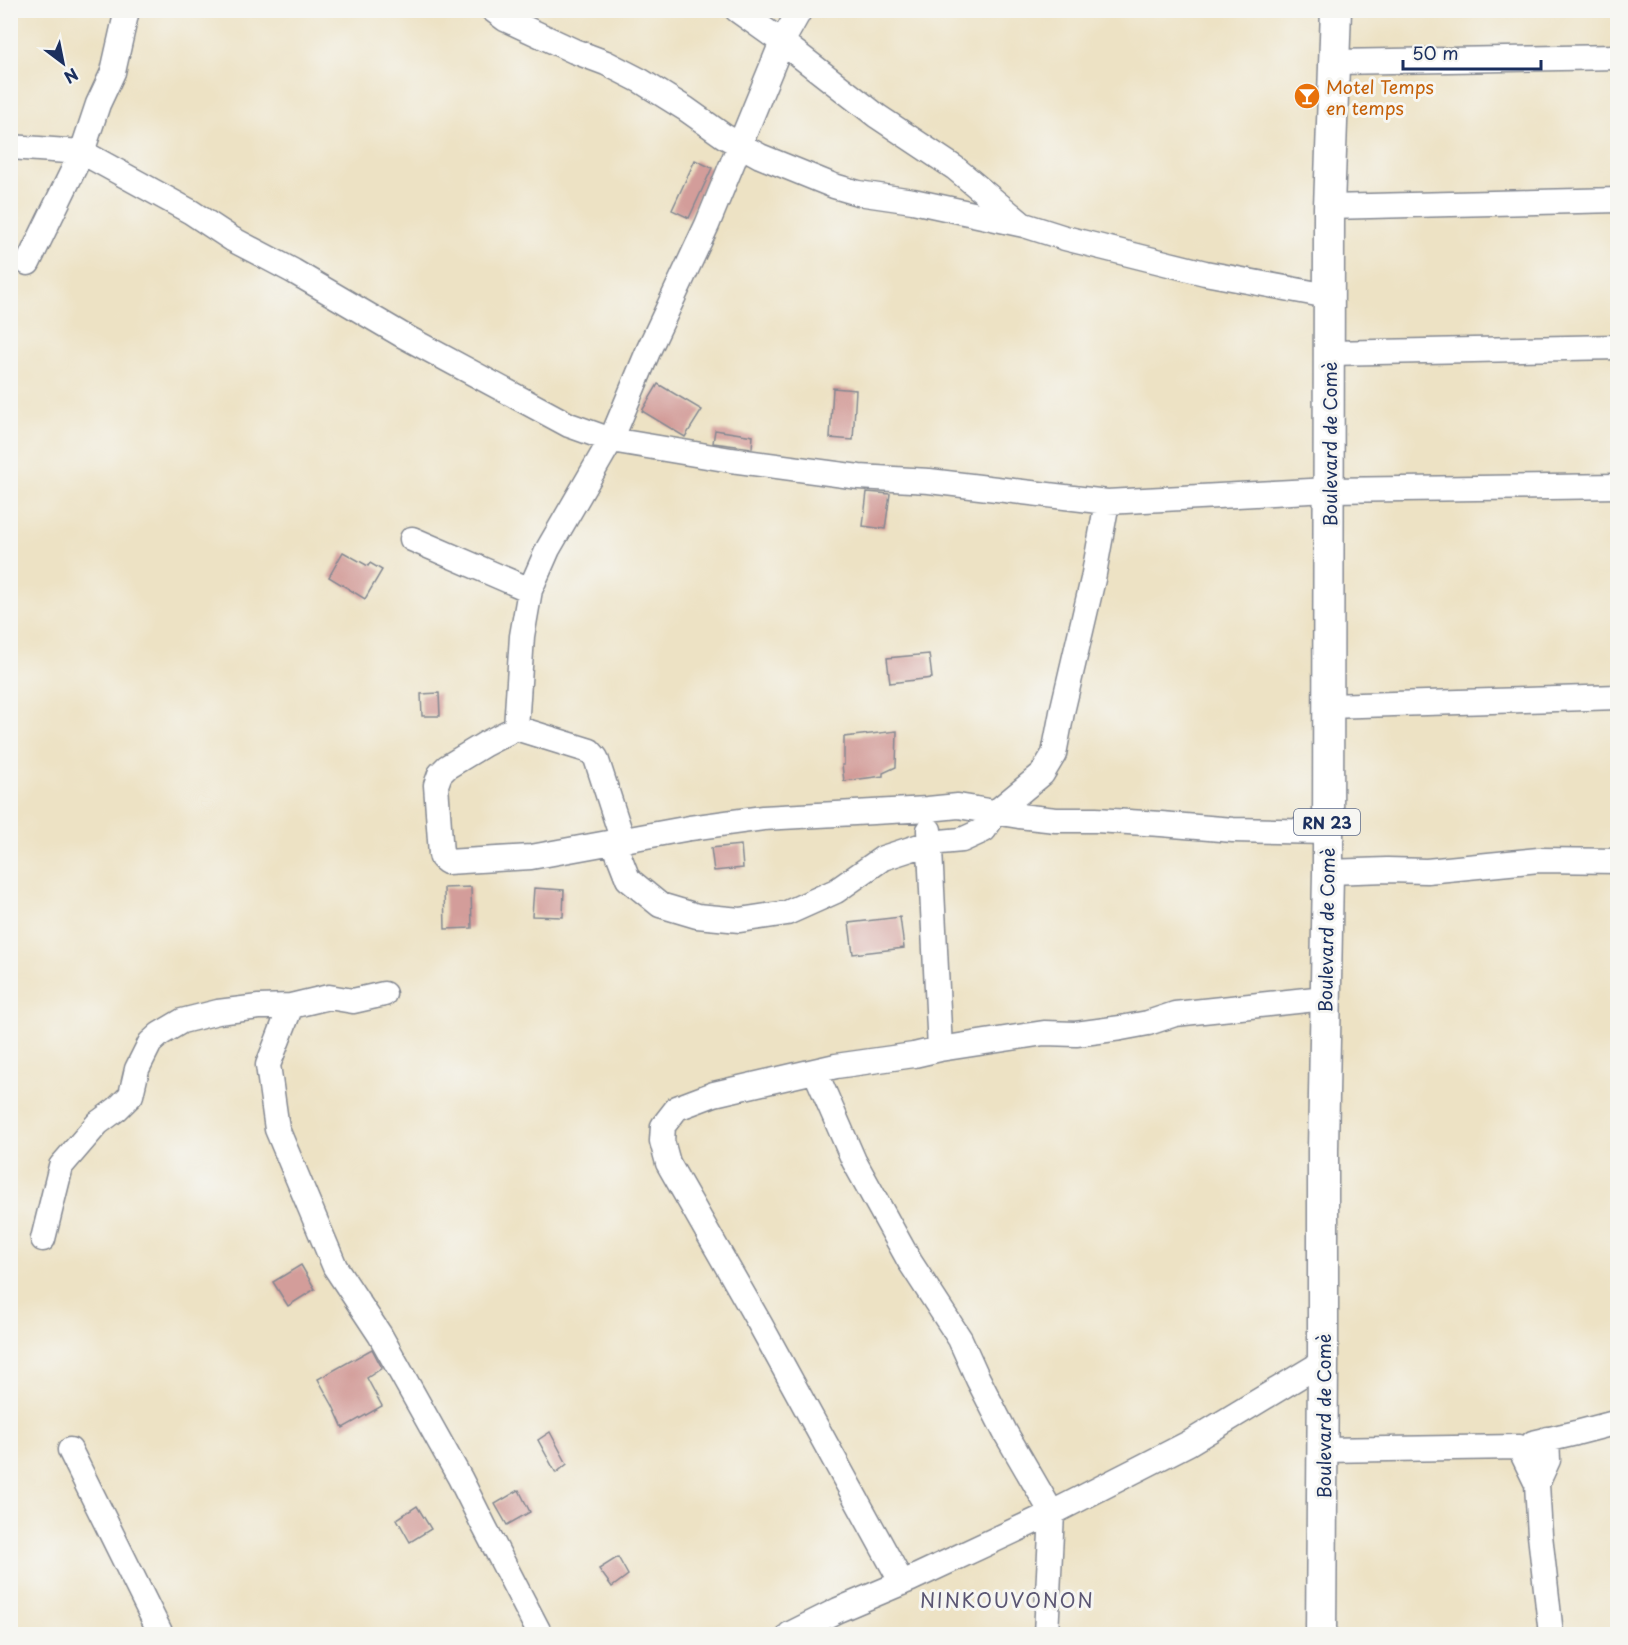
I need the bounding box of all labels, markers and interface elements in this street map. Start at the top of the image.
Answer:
north arrow [33,33,93,93]
scale bar [1403,33,1541,71]
text: 50 m [1412,39,1459,66]
text: N [60,63,83,90]
place label: Motel Temps en temps [1326,73,1434,121]
bar icon: Motel Temps en temps [1292,81,1322,111]
street label: Boulevard de Comè [1316,362,1343,526]
road number: RN 23 [1294,809,1360,835]
street label: Boulevard de Comè [1311,847,1341,1013]
street label: Boulevard de Comè [1310,1334,1337,1498]
district label: NINKOUVONON [920,1585,1094,1615]

